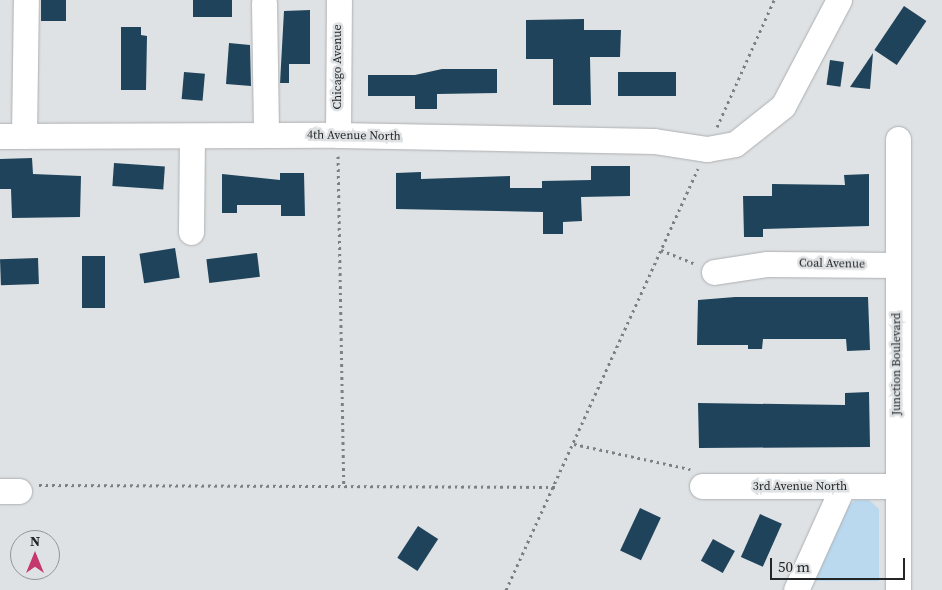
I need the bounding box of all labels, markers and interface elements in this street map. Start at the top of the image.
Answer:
street label: Chicago Avenue [331,24,345,110]
street label: 4th Avenue North [307,128,401,144]
street label: Coal Avenue [799,256,865,272]
street label: Junction Boulevard [890,313,904,415]
street label: 3rd Avenue North [753,480,847,494]
north arrow [10,530,60,580]
text: N [30,531,40,551]
scale bar [772,548,907,580]
text: 50 m [778,556,810,577]

